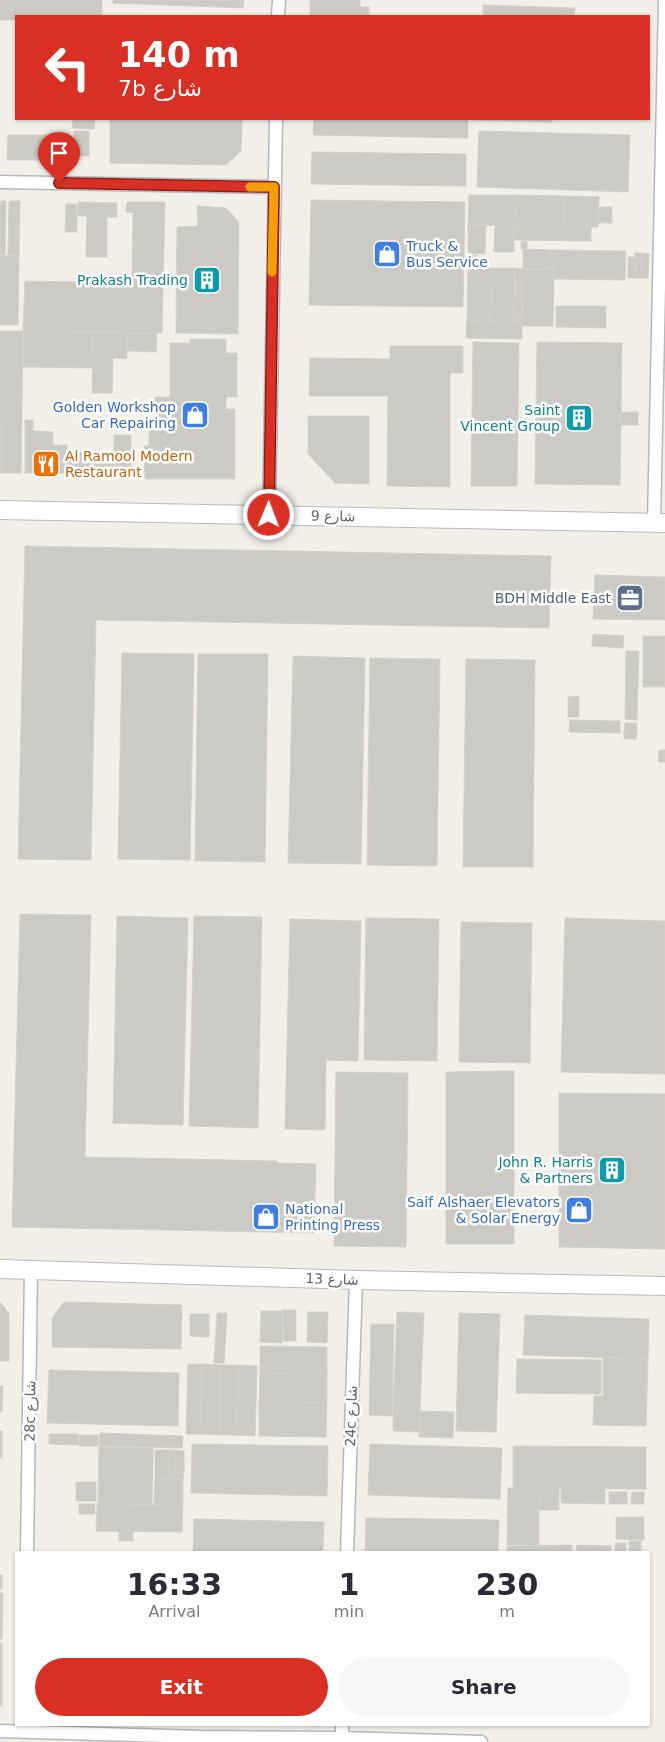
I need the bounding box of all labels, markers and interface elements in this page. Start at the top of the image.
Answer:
icon: left [35,35,100,100]
text: 140 m [118,35,240,75]
text: 7b شارع [118,76,202,101]
pin [38,132,80,183]
icon: arrive [45,139,73,167]
place label: Truck & Bus Service [405,238,488,270]
shop icon: Truck & Bus Service [372,239,402,269]
building icon: Prakash Trading [192,265,222,295]
place label: Prakash Trading [77,272,188,288]
place label: Golden Workshop Car Repairing [53,399,176,431]
shop icon: Golden Workshop Car Repairing [180,400,210,430]
place label: Saint Vincent Group [460,402,561,434]
building icon: Saint Vincent Group [564,403,594,433]
place label: Al Ramool Modern Restaurant [65,448,193,480]
restaurant icon: Al Ramool Modern Restaurant [31,449,61,479]
position arrow [242,488,294,540]
street label: شارع 9 [311,508,355,525]
office icon: BDH Middle East [615,583,645,613]
place label: BDH Middle East [495,590,612,606]
place label: John R. Harris & Partners [497,1154,593,1186]
building icon: John R. Harris & Partners [597,1155,627,1185]
place label: Saif Alshaer Elevators & Solar Energy [407,1194,560,1226]
shop icon: Saif Alshaer Elevators & Solar Energy [564,1195,594,1225]
place label: National Printing Press [285,1201,380,1233]
shop icon: National Printing Press [251,1202,281,1232]
street label: شارع 13 [305,1270,359,1289]
street label: 28c شارع [21,1380,40,1442]
street label: 24c شارع [342,1385,361,1447]
text: 16:33 [127,1567,222,1602]
text: 1 [338,1567,359,1602]
text: 230 [476,1567,538,1602]
text: Arrival [148,1602,200,1621]
text: min [334,1602,364,1621]
text: m [499,1602,515,1621]
button: Exit [35,1658,328,1716]
button: Share [338,1658,630,1716]

